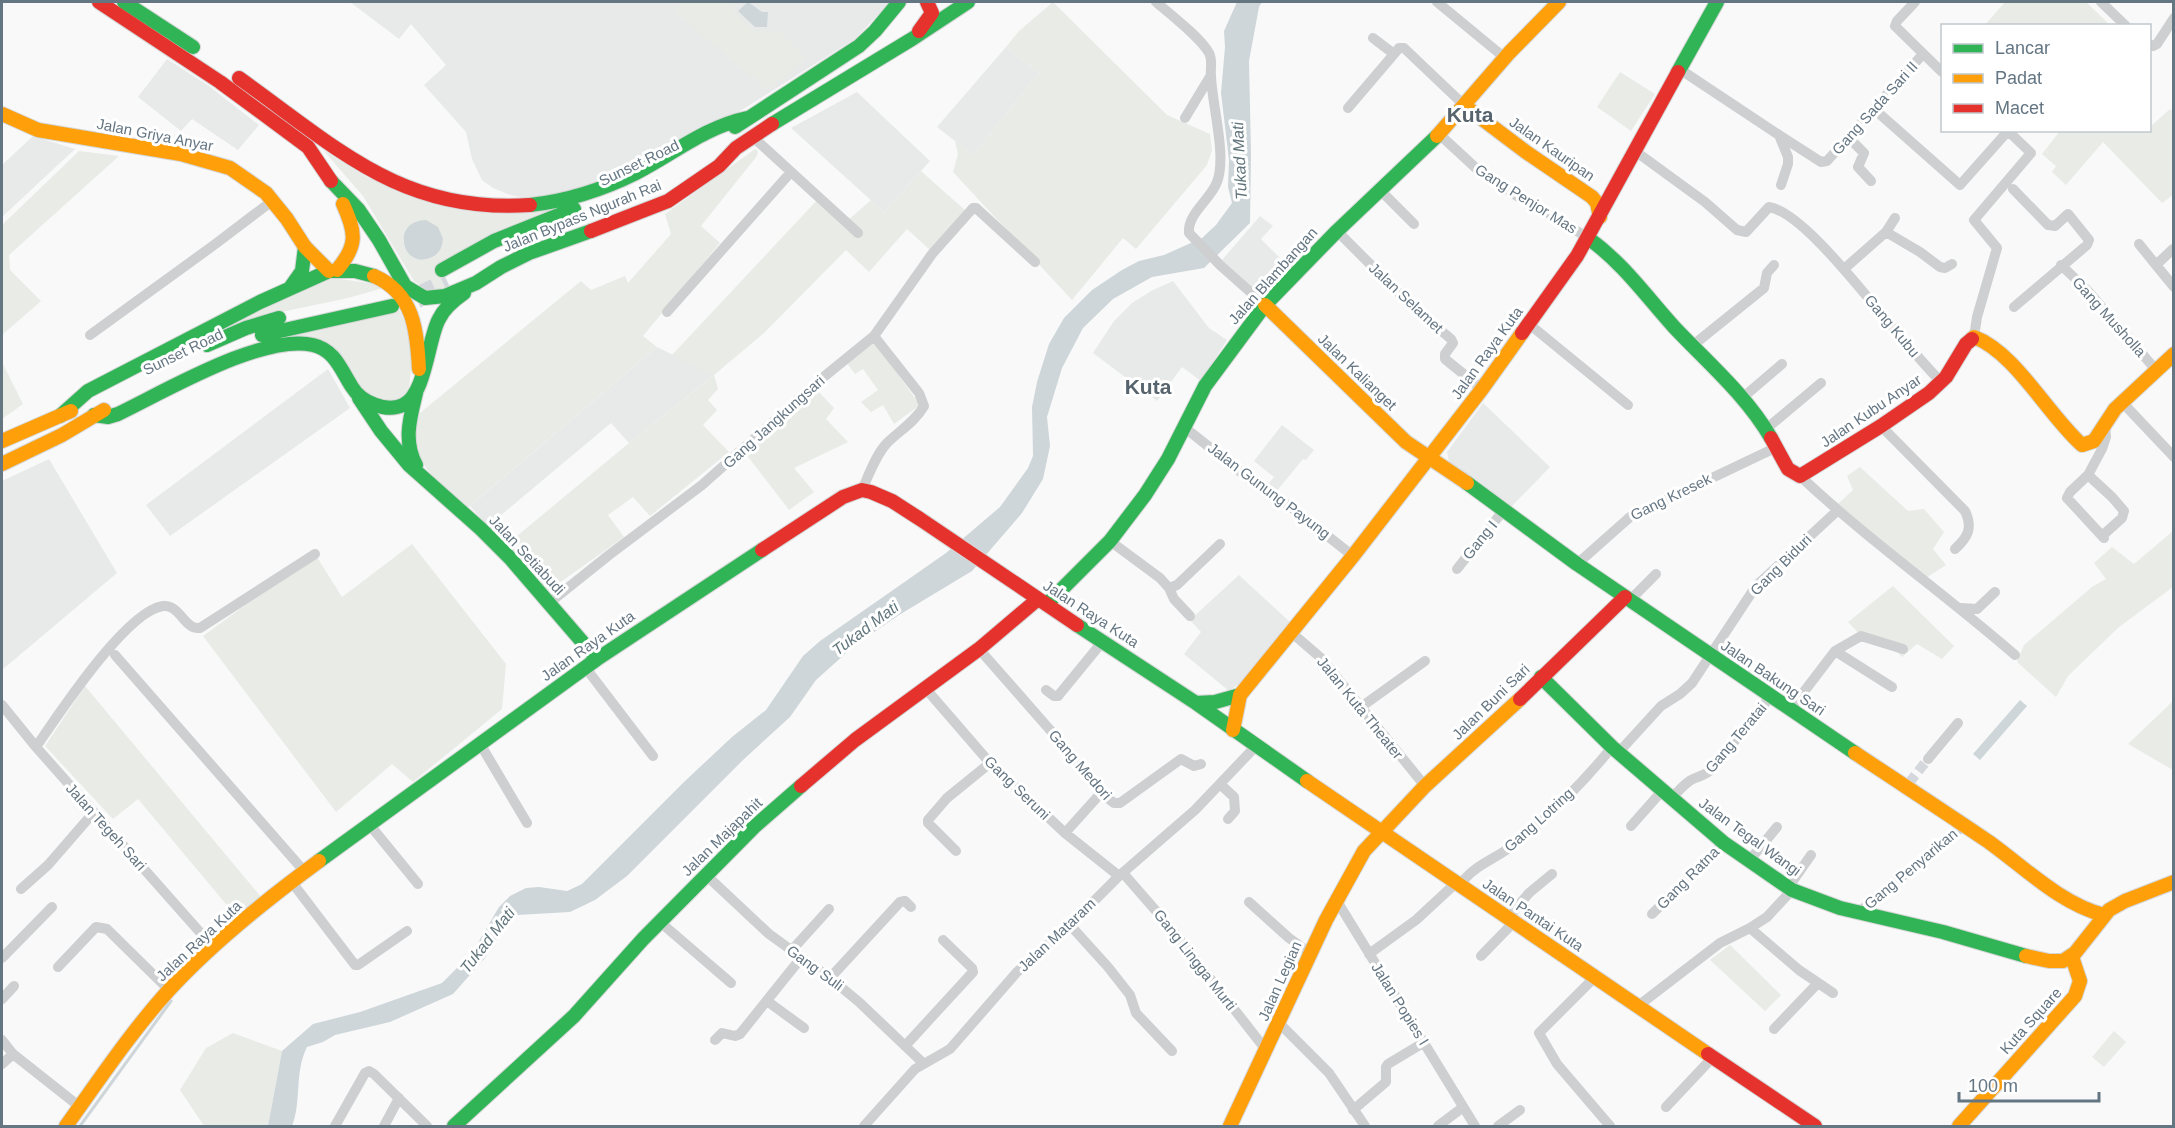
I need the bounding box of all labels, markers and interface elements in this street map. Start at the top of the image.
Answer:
legend [1941,24,2151,132]
text: Lancar [1995,38,2050,58]
street label: Gang Sada Sari II [1828,58,1921,158]
text: Padat [1995,68,2042,88]
text: Macet [1995,98,2044,118]
district label: Kuta [1447,103,1494,126]
street label: Jalan Kauripan [1506,113,1598,184]
street label: Jalan Griya Anyar [95,115,215,154]
water label: Tukad Mati [1229,121,1250,200]
street label: Sunset Road [596,136,681,189]
street label: Gang Penjor Mas [1472,160,1580,237]
street label: Jalan Bypass Ngurah Rai [500,176,663,255]
street label: Jalan Blambangan [1225,224,1321,328]
street label: Jalan Selamet [1366,259,1448,337]
street label: Gang Musholla [2069,273,2150,360]
street label: Gang Kubu [1861,291,1923,360]
street label: Jalan Raya Kuta [1447,303,1526,402]
street label: Sunset Road [140,325,225,378]
street label: Jalan Kalianget [1315,330,1401,414]
street label: Jalan Kubu Anyar [1817,371,1924,451]
street label: Gang Jangkungsari [720,372,828,471]
district label: Kuta [1125,375,1172,398]
street label: Jalan Gunung Payung [1205,439,1334,542]
street label: Gang Kresek [1628,470,1714,523]
street label: Jalan Setiabudi [486,511,569,598]
street label: Gang I [1459,517,1500,563]
street label: Gang Biduri [1747,531,1815,599]
street label: Jalan Raya Kuta [1040,576,1143,651]
water label: Tukad Mati [829,598,902,659]
street label: Jalan Raya Kuta [538,607,638,684]
street label: Jalan Bakung Sari [1718,636,1829,719]
street label: Jalan Kuta Theater [1314,653,1407,762]
street label: Jalan Buni Sari [1448,660,1533,743]
street label: Gang Teratai [1702,699,1770,776]
street label: Gang Medori [1046,726,1115,803]
street label: Gang Seruni [981,752,1054,823]
street label: Jalan Tegeh Sari [63,780,150,874]
street label: Gang Lotring [1501,784,1577,855]
street label: Jalan Majapahit [678,793,766,879]
street label: Jalan Tegal Wangi [1696,794,1805,879]
street label: Gang Penyarikan [1861,825,1961,912]
street label: Gang Ratna [1653,843,1723,912]
street label: Jalan Pantai Kuta [1480,875,1587,955]
street label: Jalan Mataram [1015,895,1099,975]
street label: Jalan Raya Kuta [153,896,245,984]
water label: Tukad Mati [457,904,518,976]
street label: Gang Lingga Murti [1151,906,1240,1014]
street label: Jalan Legian [1254,938,1305,1023]
street label: Gang Suli [784,941,847,994]
street label: Jalan Popies I [1368,959,1433,1048]
street label: Kuta Square [1996,984,2065,1057]
scale bar [1959,1065,2098,1103]
text: 100 m [1968,1076,2018,1096]

